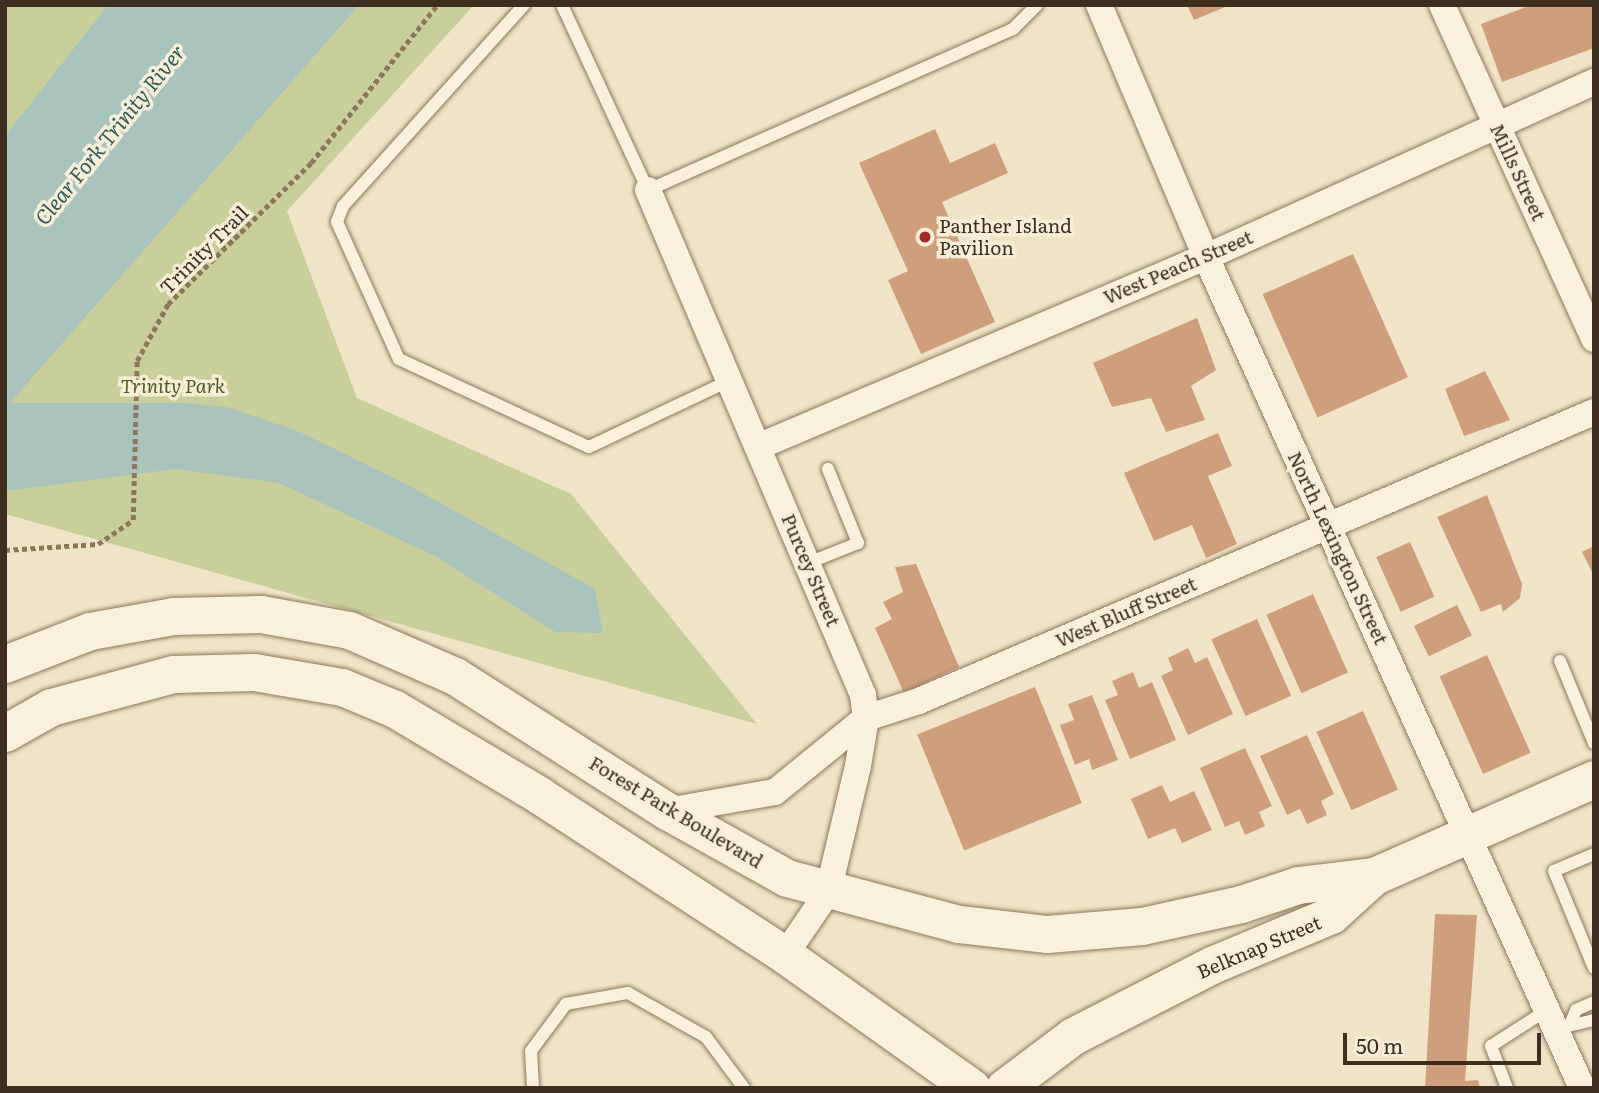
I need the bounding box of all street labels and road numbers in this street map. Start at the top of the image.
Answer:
street label: Mills Street [1486,120,1550,224]
street label: Trinity Trail [155,201,253,299]
street label: West Peach Street [1100,225,1256,309]
street label: North Lexington Street [1283,448,1393,648]
street label: Purcey Street [777,510,845,630]
street label: West Bluff Street [1052,572,1200,652]
street label: Forest Park Boulevard [585,751,767,873]
street label: Belknap Street [1194,911,1324,983]

